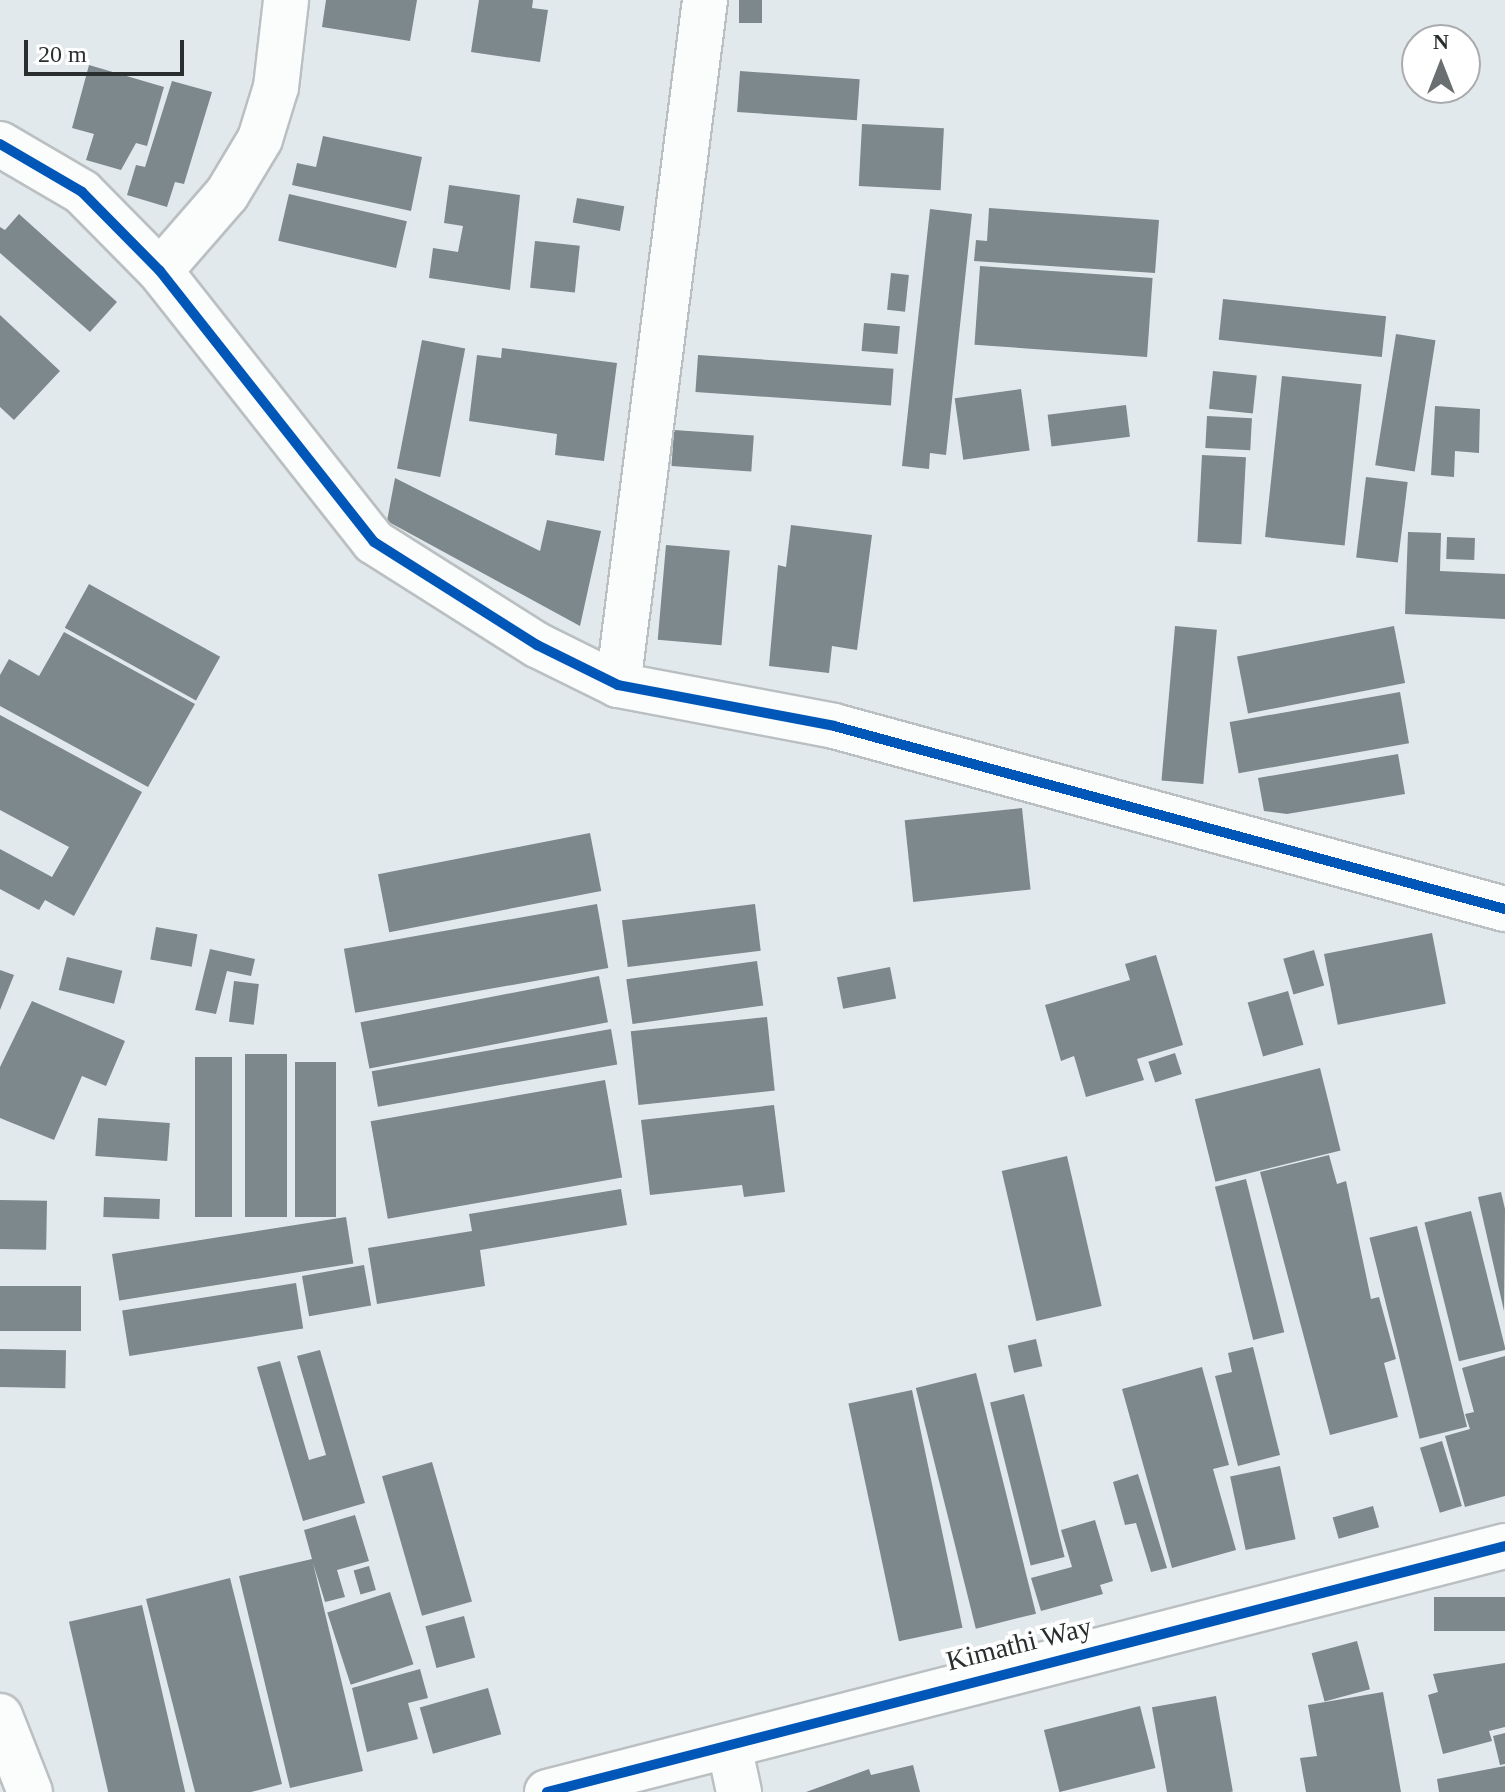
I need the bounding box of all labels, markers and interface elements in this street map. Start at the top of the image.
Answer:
scale bar [28,24,188,74]
north arrow [1401,24,1481,104]
text: N [1433,29,1449,54]
text: 20 m [38,41,87,67]
street label: Kimathi Way [942,1610,1096,1678]

